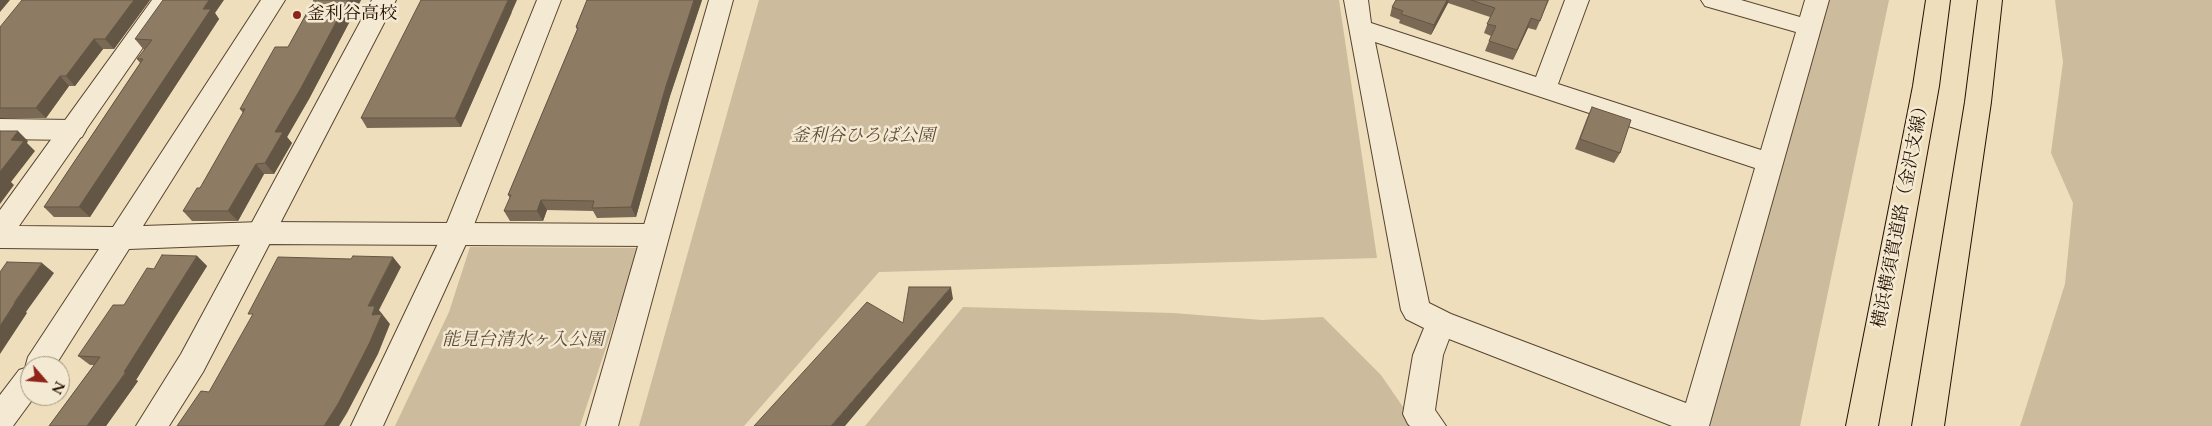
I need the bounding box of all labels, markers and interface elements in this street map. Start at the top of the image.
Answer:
place label: 釜利谷高校 [307,4,397,26]
marker: 釜利谷高校 [291,9,303,21]
street label: 横浜横須賀道路（金沢支線） [1869,96,1935,330]
park label: 釜利谷ひろば公園 [791,126,935,148]
park label: 能見台清水ヶ入公園 [442,330,604,352]
north arrow [20,356,70,406]
text: N [47,378,69,397]

